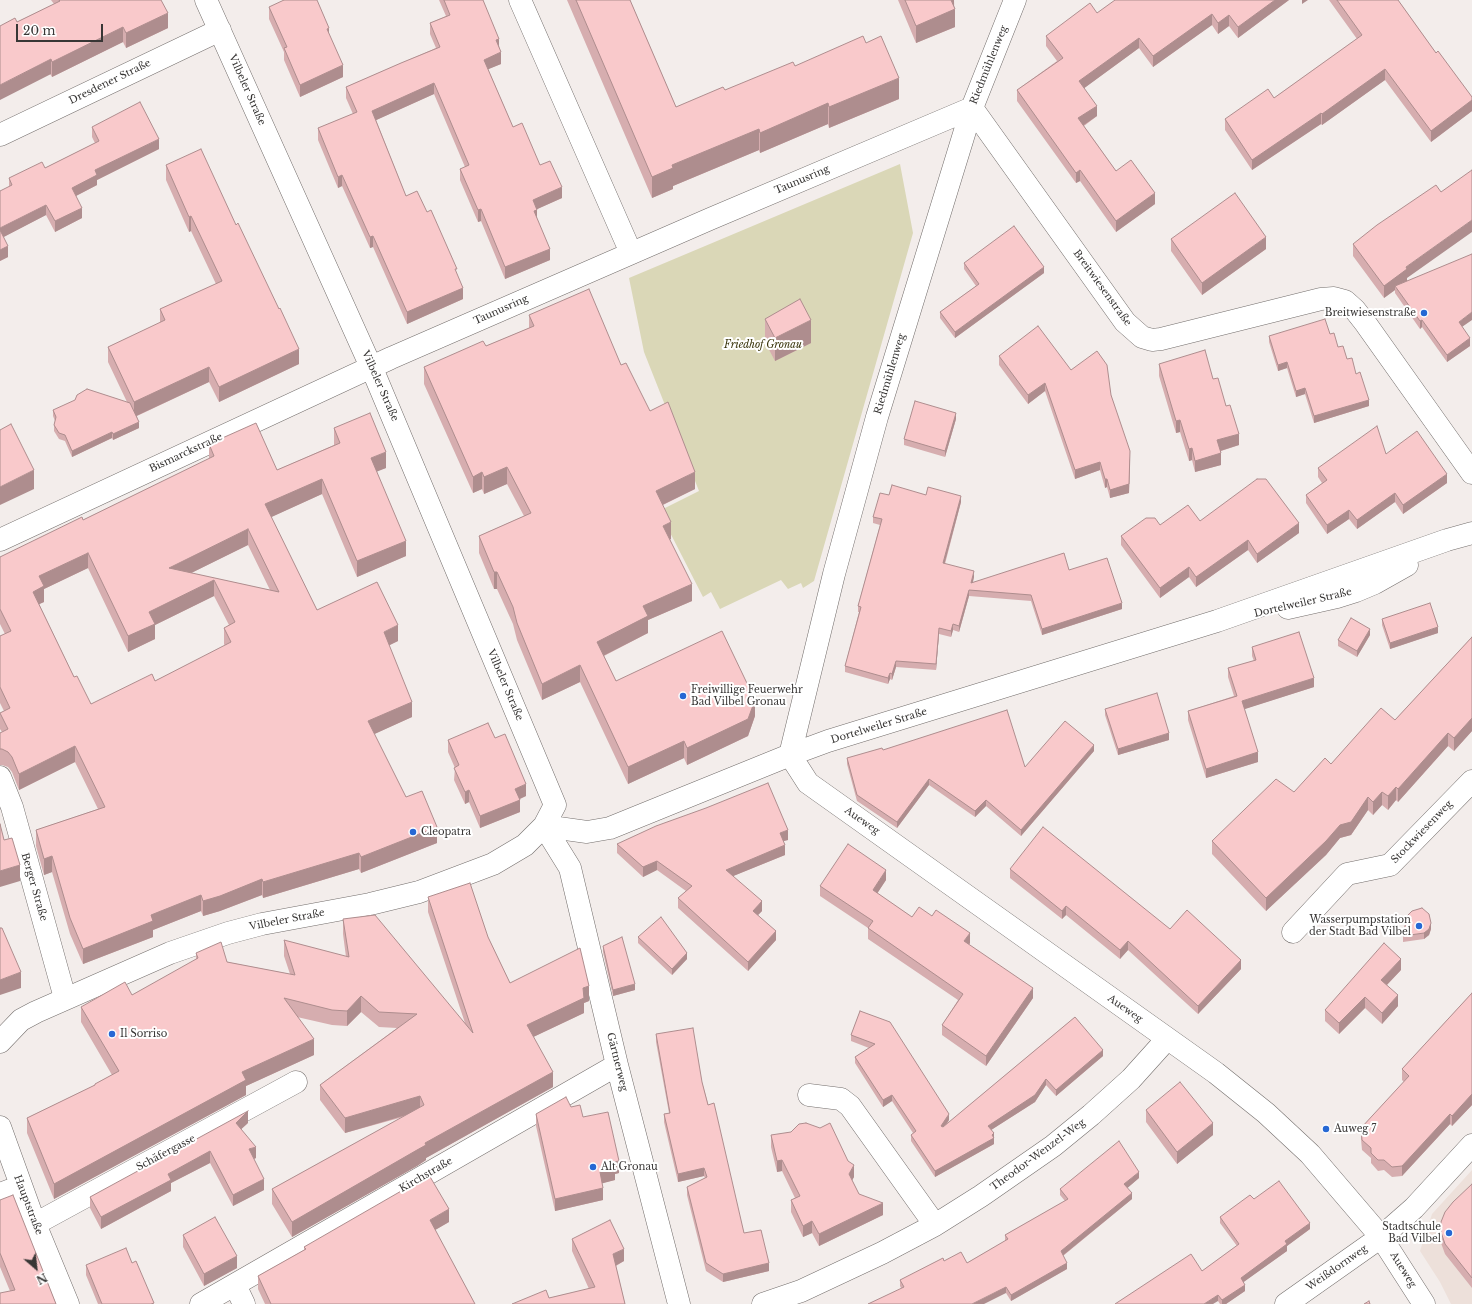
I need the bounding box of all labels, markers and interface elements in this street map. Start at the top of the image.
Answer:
scale bar [18,16,105,42]
text: 20 m [23,23,55,38]
street label: Riedmühlenweg [968,24,1010,106]
street label: Vilbeler Straße [226,53,268,127]
street label: Dresdener Straße [67,57,153,107]
street label: Taunusring [773,163,831,197]
street label: Breitwiesenstraße [1070,248,1134,328]
street label: Taunusring [472,293,530,327]
place label: Breitwiesenstraße [1325,307,1416,319]
marker: Breitwiesenstraße [1419,308,1429,318]
street label: Riedmühlenweg [872,332,908,416]
park label: Friedhof Gronau [724,339,802,351]
street label: Vilbeler Straße [359,349,401,423]
street label: Bismarckstraße [148,431,224,475]
street label: Dortelweiler Straße [1253,586,1353,620]
street label: Vilbeler Straße [485,648,525,722]
place label: Freiwillige Feuerwehr Bad Vilbel Gronau [691,684,803,708]
marker: Freiwillige Feuerwehr Bad Vilbel Gronau [678,691,688,701]
street label: Dortelweiler Straße [829,706,929,746]
street label: Stockwiesenweg [1389,798,1455,866]
street label: Aueweg [842,805,882,837]
place label: Cleopatra [421,826,471,838]
marker: Cleopatra [408,827,418,837]
street label: Berger Straße [19,851,49,923]
street label: Vilbeler Straße [248,907,326,933]
place label: Wasserpumpstation der Stadt Bad Vilbel [1309,914,1411,938]
marker: Wasserpumpstation der Stadt Bad Vilbel [1414,921,1424,931]
street label: Aueweg [1105,993,1145,1025]
place label: Il Sorriso [120,1028,167,1040]
marker: Il Sorriso [107,1029,117,1039]
street label: Gärtnerweg [604,1031,630,1093]
street label: Theodor-Wenzel-Weg [988,1117,1088,1193]
place label: Auweg 7 [1334,1123,1376,1135]
marker: Auweg 7 [1321,1124,1331,1134]
street label: Schäfergasse [134,1132,198,1174]
street label: Kirchstraße [397,1155,455,1195]
place label: Alt Gronau [601,1161,658,1173]
marker: Alt Gronau [588,1162,598,1172]
street label: Hauptstraße [11,1173,45,1237]
place label: Stadtschule Bad Vilbel [1382,1221,1441,1244]
marker: Stadtschule Bad Vilbel [1444,1228,1454,1238]
street label: Weißdornweg [1304,1242,1370,1294]
north arrow [16,1248,56,1288]
street label: Aueweg [1387,1250,1419,1290]
text: N [34,1270,49,1287]

